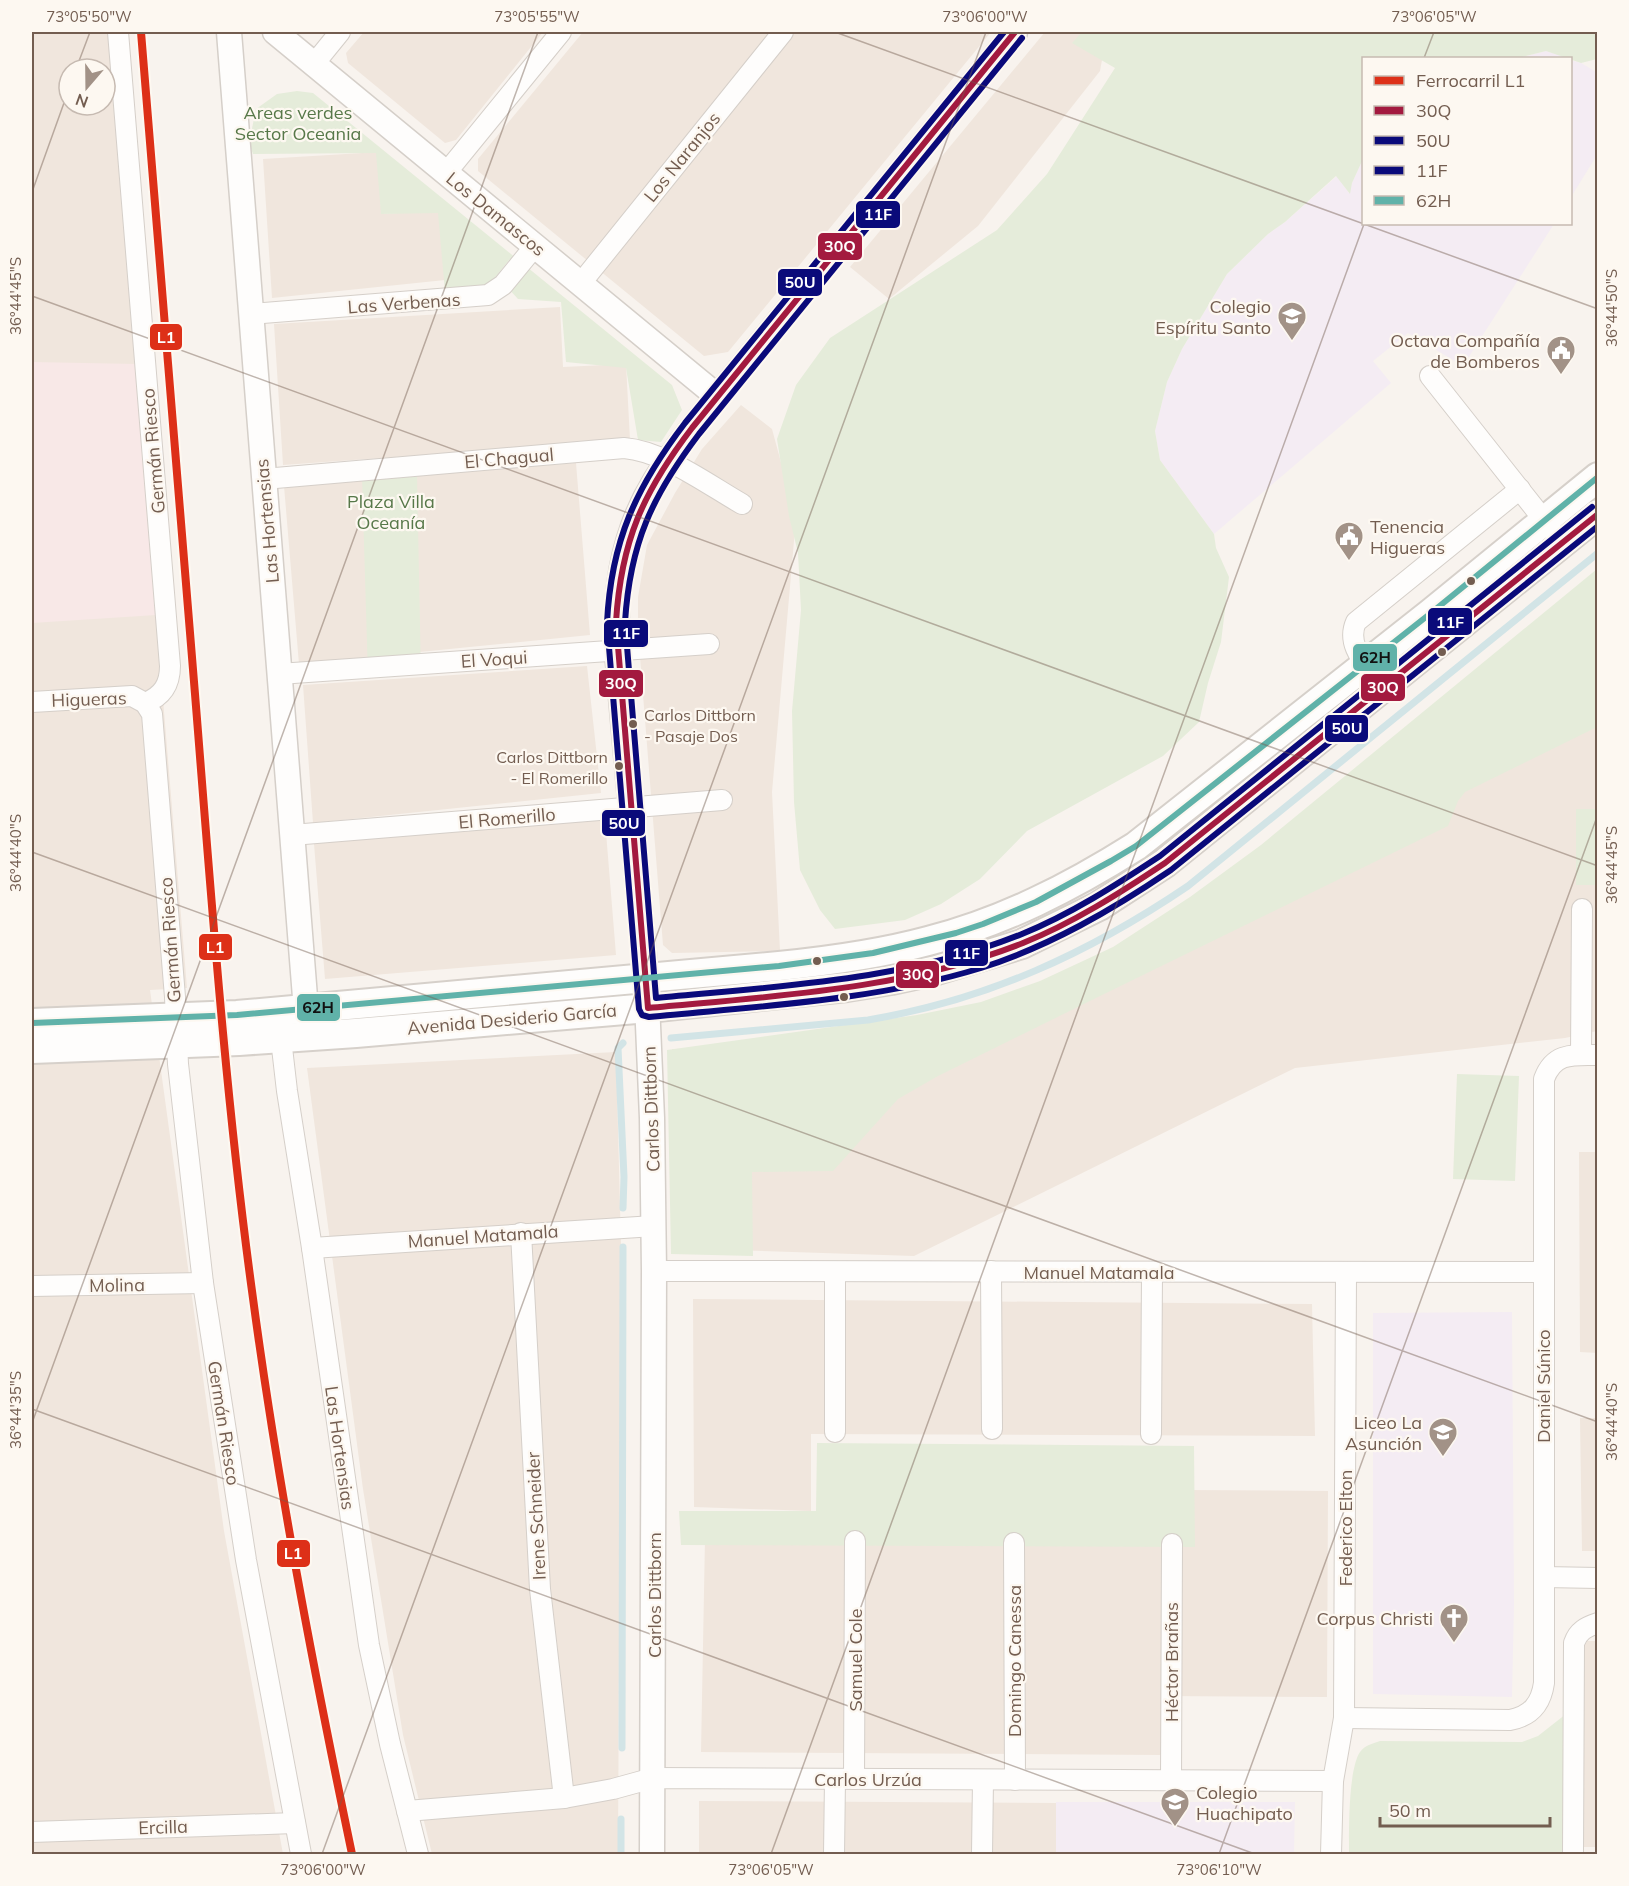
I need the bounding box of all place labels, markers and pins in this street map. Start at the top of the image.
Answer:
place label: Colegio Espíritu Santo [1155,295,1271,339]
school or university icon: Colegio Espíritu Santo [1276,300,1308,342]
place label: Octava Compañía de Bomberos [1390,329,1540,373]
public building icon: Octava Compañía de Bomberos [1545,334,1577,376]
place label: Tenencia Higueras [1370,515,1445,559]
public building icon: Tenencia Higueras [1333,520,1365,562]
unlabelled marker [1465,575,1477,587]
unlabelled marker [1436,646,1448,658]
place label: Carlos Dittborn - Pasaje Dos [644,705,756,746]
marker: Carlos Dittborn - Pasaje Dos [627,718,639,730]
place label: Carlos Dittborn - El Romerillo [496,747,608,788]
marker: Carlos Dittborn - El Romerillo [613,760,625,772]
unlabelled marker [811,955,823,967]
unlabelled marker [838,991,850,1003]
place label: Liceo La Asunción [1345,1411,1422,1455]
school or university icon: Liceo La Asunción [1427,1416,1459,1458]
church icon: Corpus Christi [1438,1602,1470,1644]
place label: Corpus Christi [1317,1607,1433,1630]
place label: Colegio Huachipato [1196,1781,1293,1825]
school or university icon: Colegio Huachipato [1159,1786,1191,1828]

